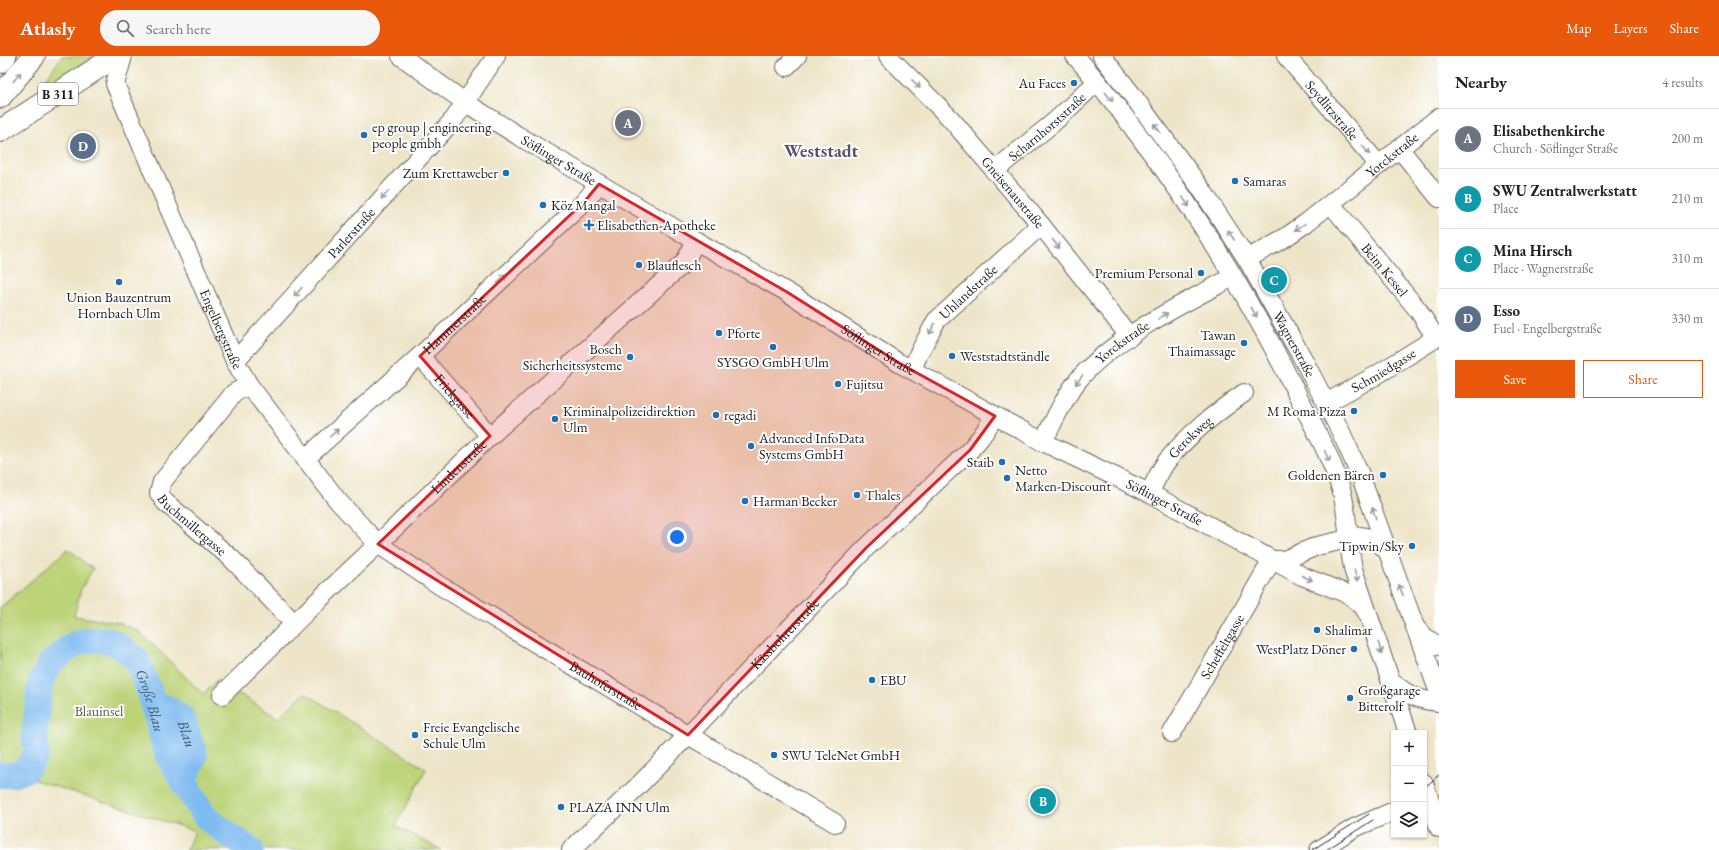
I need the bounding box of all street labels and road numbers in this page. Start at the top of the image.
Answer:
street label: Seydlitzstraße [1302,76,1363,144]
road number: B 311 [38,83,78,105]
street label: Scharnhorststraße [1004,88,1090,165]
street label: Yorckstraße [1362,128,1422,181]
street label: Söflinger Straße [518,131,600,189]
street label: Gneisenaustraße [977,153,1049,232]
street label: Parlerstraße [323,203,379,262]
street label: Beim Kessel [1358,239,1413,301]
street label: Uhlandstraße [935,260,1001,323]
street label: Engelbergstraße [196,286,247,373]
street label: Hammerstraße [418,290,490,358]
street label: Wagnerstraße [1269,308,1320,380]
street label: Yorckstraße [1091,316,1153,367]
street label: Söflinger Straße [838,320,919,380]
street label: Schmiedgasse [1348,344,1419,397]
street label: Frickgasse [430,370,480,422]
street label: Gerokweg [1164,411,1216,462]
street label: Lindenstraße [427,435,491,497]
street label: Söflinger Straße [1123,474,1206,530]
street label: Buchmillergasse [153,491,231,560]
street label: Kässbohrerstraße [746,594,823,673]
street label: Scheffeltgasse [1196,610,1248,682]
street label: Bauhoferstraße [566,657,646,714]

